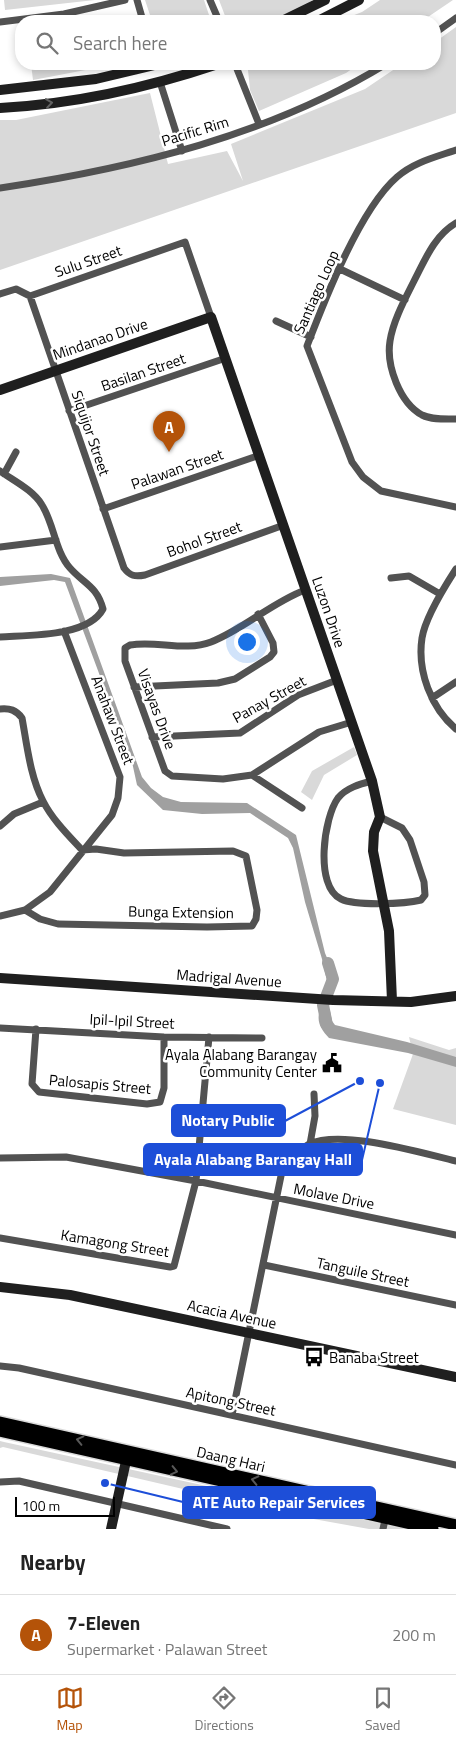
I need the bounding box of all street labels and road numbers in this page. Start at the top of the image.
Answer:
street label: Pacific Rim [158,110,232,152]
street label: Sulu Street [51,239,125,283]
street label: Santiago Loop [287,246,345,338]
street label: Mindanao Drive [49,312,151,366]
street label: Basilan Street [98,347,189,397]
street label: Siquijor Street [66,387,117,479]
street label: Palawan Street [128,442,227,496]
street label: Bohol Street [163,515,246,563]
street label: Luzon Drive [306,573,352,651]
street label: Visayas Drive [132,666,182,752]
street label: Panay Street [228,669,311,729]
street label: Anahaw Street [86,672,141,768]
street label: Bunga Extension [128,900,234,924]
street label: Madrigal Avenue [176,963,282,993]
street label: Ipil-Ipil Street [89,1007,176,1035]
street label: Palosapis Street [48,1068,153,1100]
street label: Molave Drive [291,1177,377,1215]
street label: Kamagong Street [59,1223,172,1263]
street label: Tanguile Street [315,1251,412,1293]
street label: Acacia Avenue [185,1293,279,1335]
street label: Apitong Street [184,1380,279,1422]
street label: Daang Hari [194,1440,268,1478]

